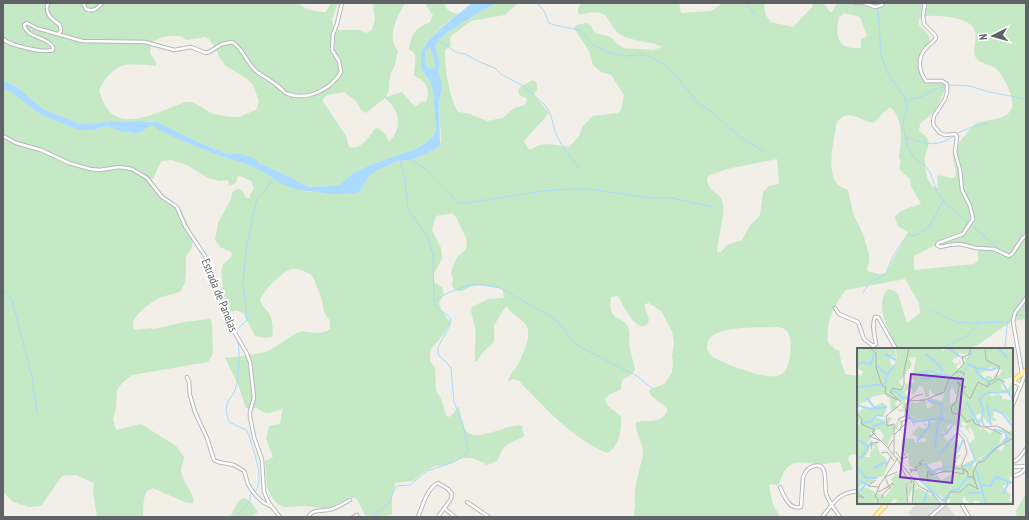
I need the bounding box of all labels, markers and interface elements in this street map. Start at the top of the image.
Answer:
north arrow [973,16,1013,56]
text: N [976,33,990,41]
street label: Estrada de Panelas [199,256,241,334]
inset map [857,348,1013,504]

